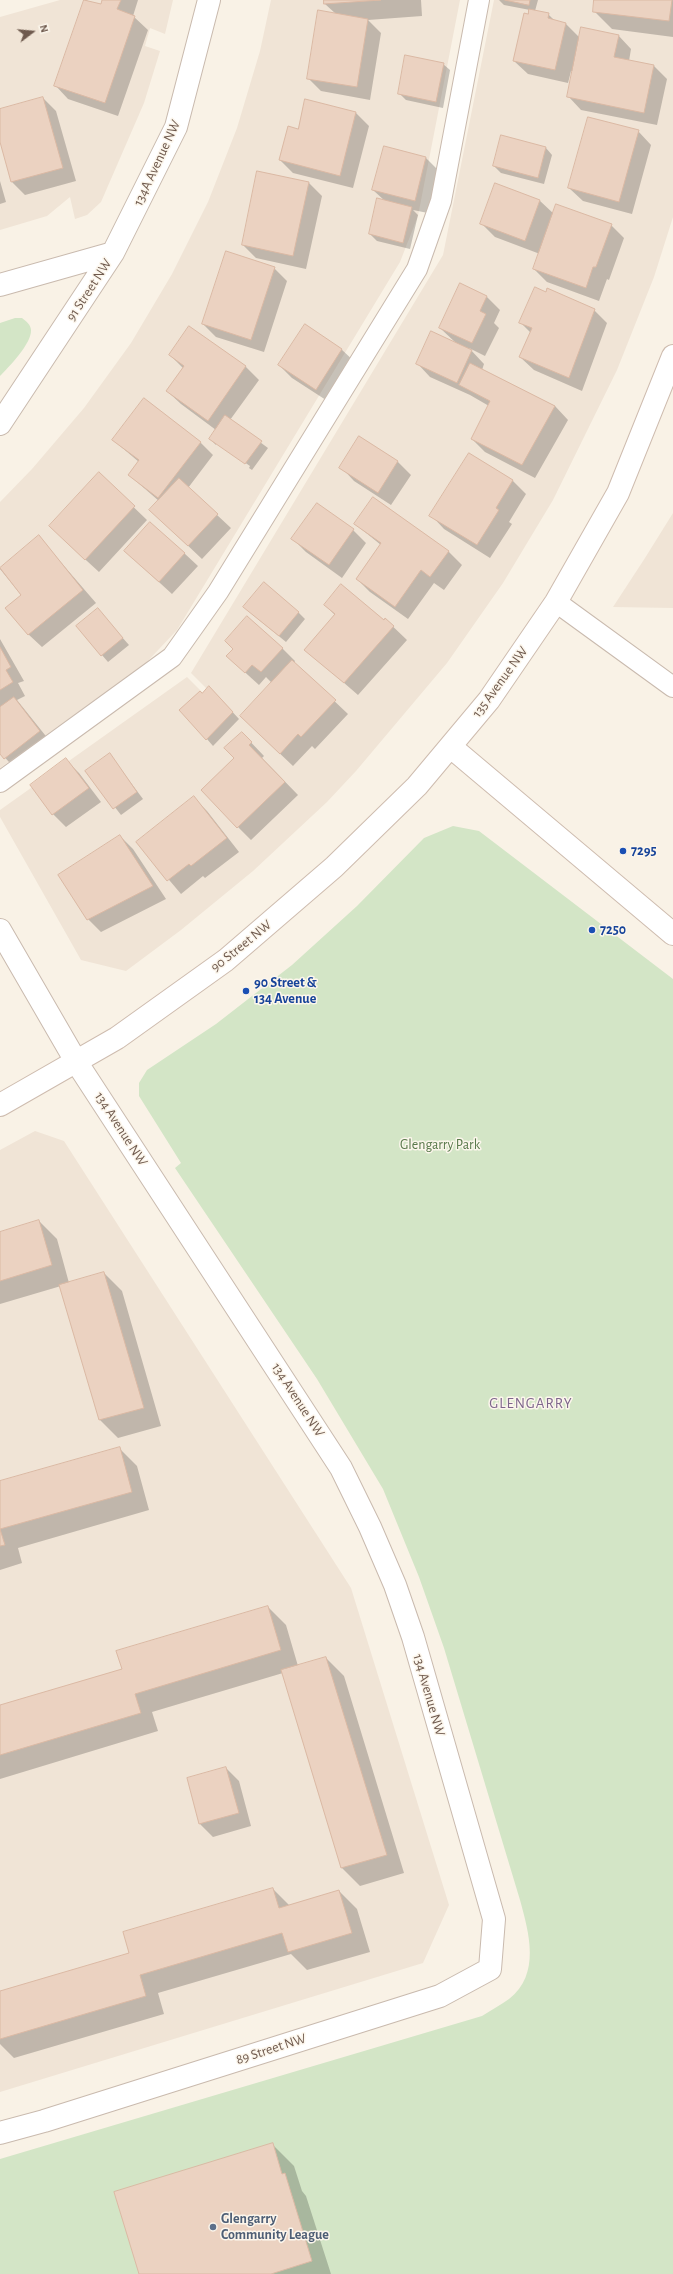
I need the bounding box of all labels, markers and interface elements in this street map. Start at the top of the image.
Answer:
north arrow [12,12,52,52]
text: N [38,23,50,34]
street label: 134A Avenue NW [130,117,184,209]
street label: 91 Street NW [63,256,115,324]
street label: 135 Avenue NW [469,643,531,721]
place label: 7295 [631,843,656,859]
marker: 7295 [618,846,628,856]
street label: 90 Street NW [207,916,275,976]
place label: 7250 [600,922,626,938]
marker: 7250 [587,925,597,935]
place label: 90 Street & 134 Avenue [254,975,317,1008]
marker: 90 Street & 134 Avenue [241,986,251,996]
street label: 134 Avenue NW [91,1089,151,1169]
park label: Glengarry Park [400,1137,480,1153]
street label: 134 Avenue NW [268,1360,328,1440]
district label: GLENGARRY [489,1394,573,1412]
street label: 134 Avenue NW [409,1652,449,1738]
street label: 89 Street NW [234,2030,308,2068]
place label: Glengarry Community League [221,2211,329,2244]
marker: Glengarry Community League [208,2222,218,2232]

